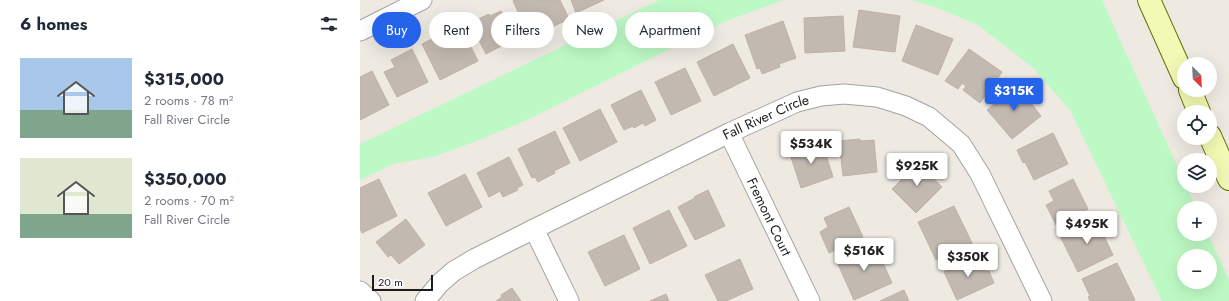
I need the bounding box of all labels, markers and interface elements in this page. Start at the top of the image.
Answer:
text: 6 homes [20,12,88,36]
chip: Buy [372,12,421,48]
chip: Rent [429,12,483,48]
chip: Filters [491,12,554,48]
chip: New [562,12,617,48]
chip: Apartment [625,12,714,48]
icon: filters [318,13,340,35]
north arrow [1177,57,1217,97]
map controls [1177,57,1217,289]
text: $315,000 [144,67,224,91]
icon: home [52,74,100,122]
pin: $315K [986,78,1042,112]
text: $315K [994,81,1034,100]
street label: Fall River Circle [719,89,811,145]
text: 2 rooms · 78 m² [144,91,233,110]
button: locate [1177,105,1217,145]
text: Fall River Circle [144,110,230,129]
pin: $534K [783,131,839,165]
text: $534K [790,134,832,153]
pin: $925K [889,153,945,187]
button: layers [1177,153,1217,193]
text: $925K [896,156,938,175]
text: $350,000 [144,167,227,191]
icon: home [52,174,100,222]
street label: Fremont Court [742,174,797,260]
text: 2 rooms · 70 m² [144,191,234,210]
button: + [1177,201,1217,241]
text: Fall River Circle [144,210,230,229]
pin: $495K [1059,211,1115,245]
text: $495K [1065,214,1109,233]
pin: $516K [836,238,892,272]
text: $516K [844,241,884,260]
pin: $350K [940,244,996,278]
text: $350K [947,247,989,266]
button: − [1177,249,1217,289]
scale bar [372,273,433,292]
text: 20 m [378,274,403,290]

